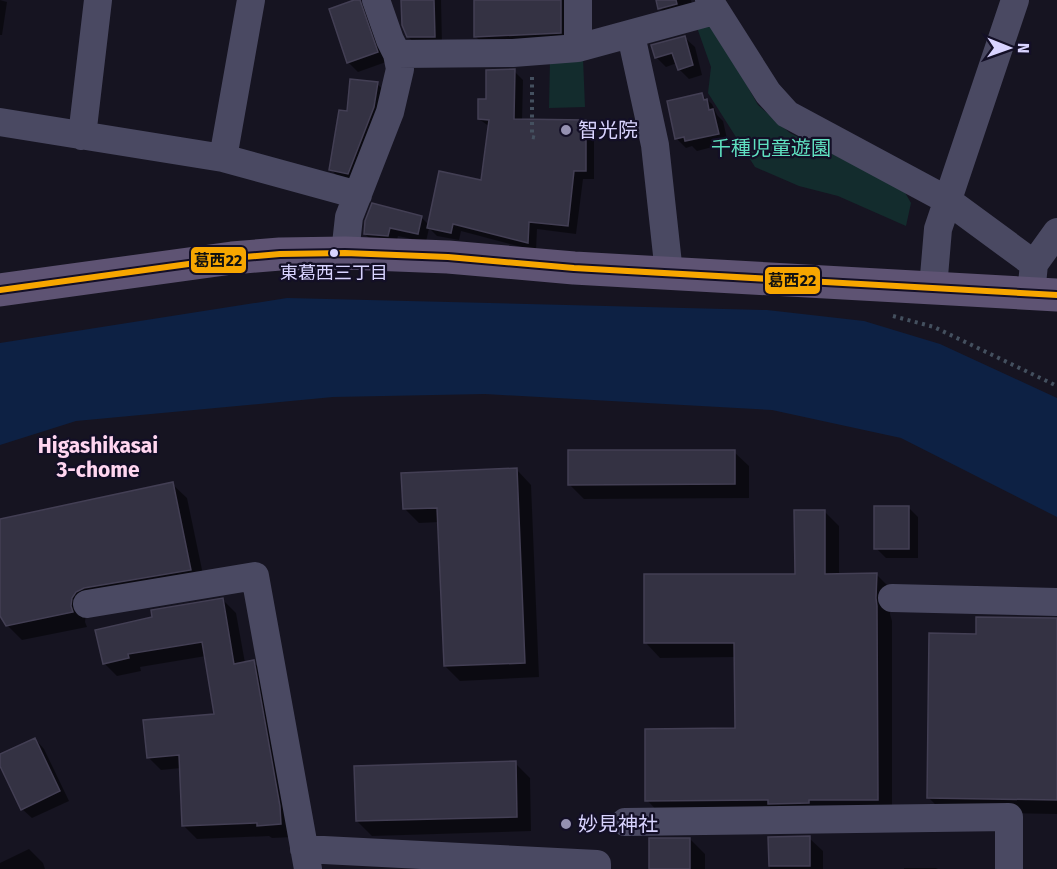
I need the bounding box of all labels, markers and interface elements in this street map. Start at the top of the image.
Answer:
north arrow [979,18,1039,78]
text: N [1014,43,1033,54]
place label: 智光院 [578,118,638,142]
marker: 智光院 [559,123,573,137]
park label: 千種児童遊園 [711,136,831,160]
line badge: 葛西22 [190,246,247,274]
marker: 東葛西三丁目 [328,247,340,259]
text: 葛西22 [194,251,242,270]
place label: 東葛西三丁目 [280,262,388,284]
line badge: 葛西22 [764,266,821,295]
text: 葛西22 [768,271,816,290]
district label: Higashikasai 3-chome [38,433,158,483]
place label: 妙見神社 [578,812,658,836]
marker: 妙見神社 [559,817,573,831]

